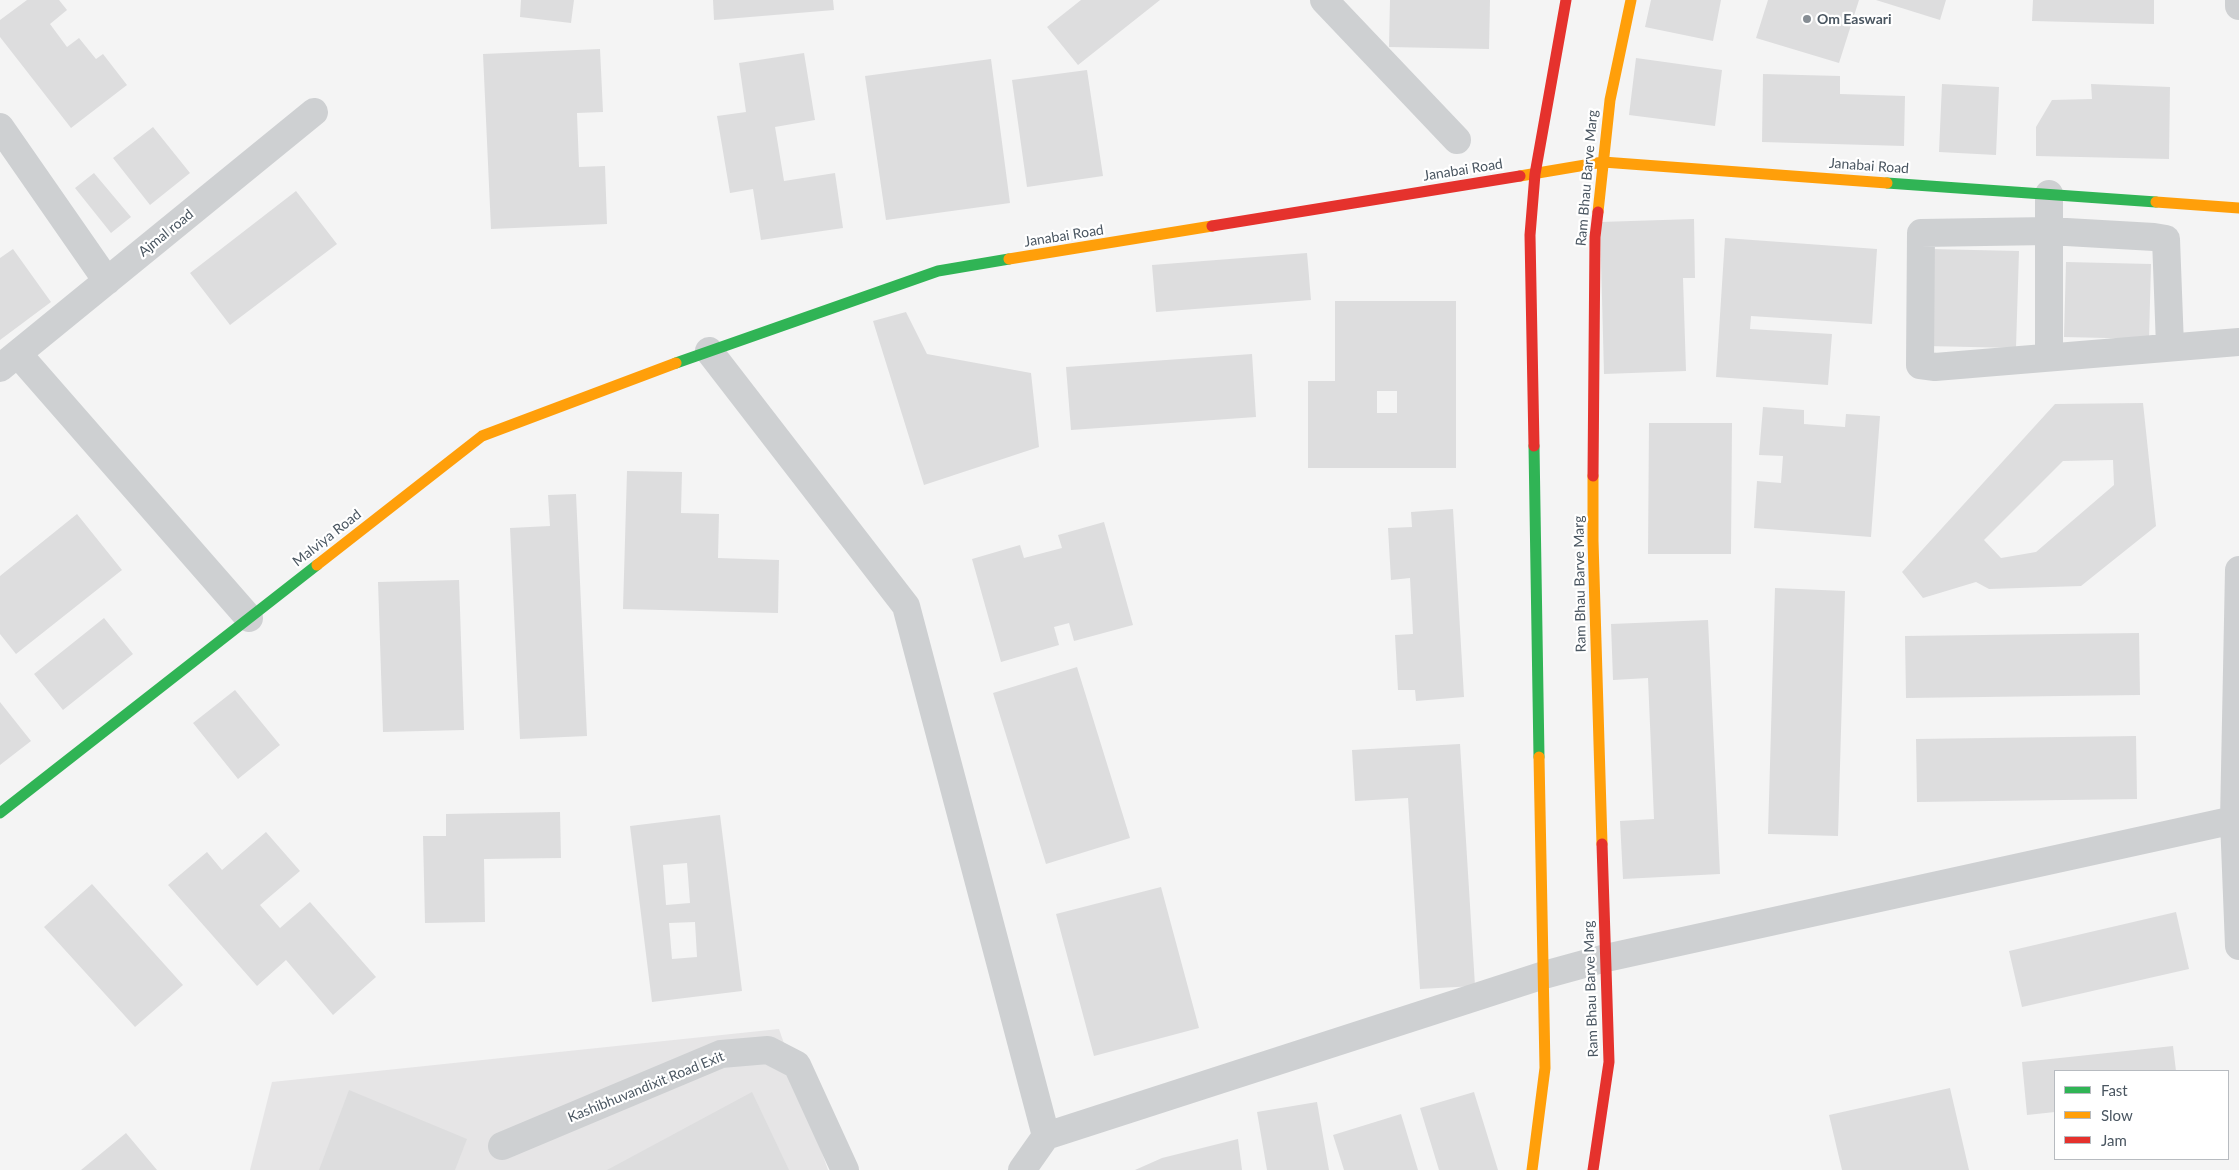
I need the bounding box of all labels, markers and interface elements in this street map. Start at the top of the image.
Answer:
place label: Om Easwari [1817,11,1892,27]
marker: Om Easwari [1801,13,1813,25]
street label: Ram Bhau Barve Marg [1573,109,1601,247]
street label: Janabai Road [1422,155,1504,185]
street label: Janabai Road [1828,155,1910,177]
street label: Ajmal road [135,206,197,260]
street label: Janabai Road [1023,221,1105,251]
street label: Malviya Road [289,506,365,570]
street label: Ram Bhau Barve Marg [1570,515,1590,653]
street label: Ram Bhau Barve Marg [1580,920,1602,1058]
street label: Kashibhuvandixit Road Exit [565,1048,727,1126]
legend [2054,1070,2229,1160]
text: Fast [2101,1081,2128,1099]
text: Slow [2101,1106,2133,1124]
text: Jam [2101,1131,2127,1149]

